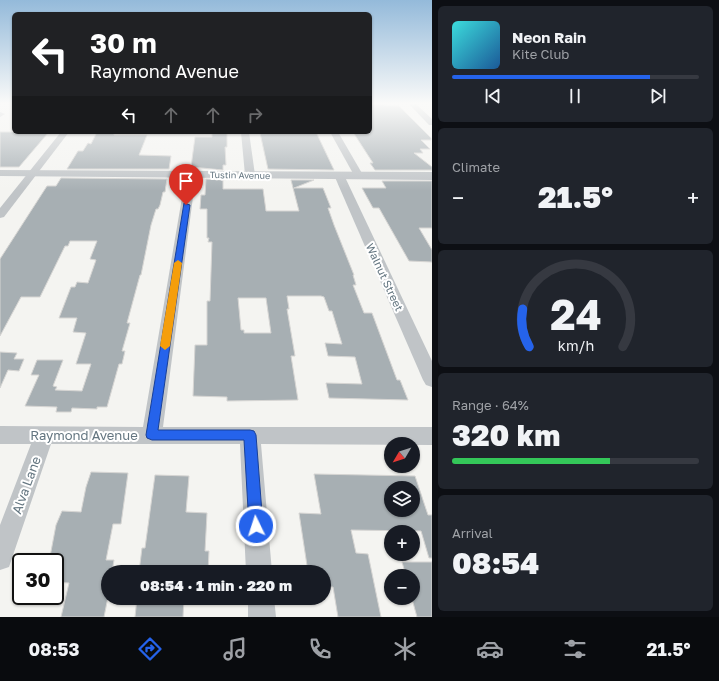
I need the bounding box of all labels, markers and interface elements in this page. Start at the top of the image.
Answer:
text: 30 m [90,26,157,59]
icon: left [24,28,76,80]
text: Neon Rain [512,28,586,46]
text: Kite Club [512,46,569,62]
text: Raymond Avenue [90,60,239,82]
icon: previous [482,85,504,107]
icon: pause [564,85,586,107]
icon: next [647,85,669,107]
icon: left [118,104,140,126]
icon: ahead [160,104,182,126]
icon: ahead [202,104,224,126]
icon: right [244,104,266,126]
text: Climate [452,159,500,175]
pin [169,164,203,205]
street label: Tustin Avenue [210,169,270,181]
icon: arrive [175,170,197,192]
text: 21.5° [538,179,613,215]
text: − [452,184,464,211]
text: + [687,184,699,211]
street label: Walnut Street [364,241,406,313]
text: 24 [550,288,601,338]
text: km/h [557,336,594,353]
text: Range · 64% [452,397,529,413]
text: 320 km [452,417,560,453]
street label: Raymond Avenue [30,427,138,443]
north arrow [384,437,420,473]
map controls [384,437,420,605]
street label: Alva Lane [8,454,44,516]
button: layers [384,481,420,517]
position arrow [235,505,277,547]
button: + [384,525,420,561]
text: Arrival [452,525,493,541]
text: 08:54 [452,545,539,581]
speed limit sign: 30 [12,553,64,605]
button: − [384,569,420,605]
text: 08:54 · 1 min · 220 m [140,576,292,594]
icon: directions [136,635,164,663]
icon: music [221,635,249,663]
icon: phone [306,635,334,663]
icon: climate [391,635,419,663]
icon: car [476,635,504,663]
icon: filters [561,635,589,663]
text: 08:53 [29,638,79,660]
text: 21.5° [646,638,690,660]

